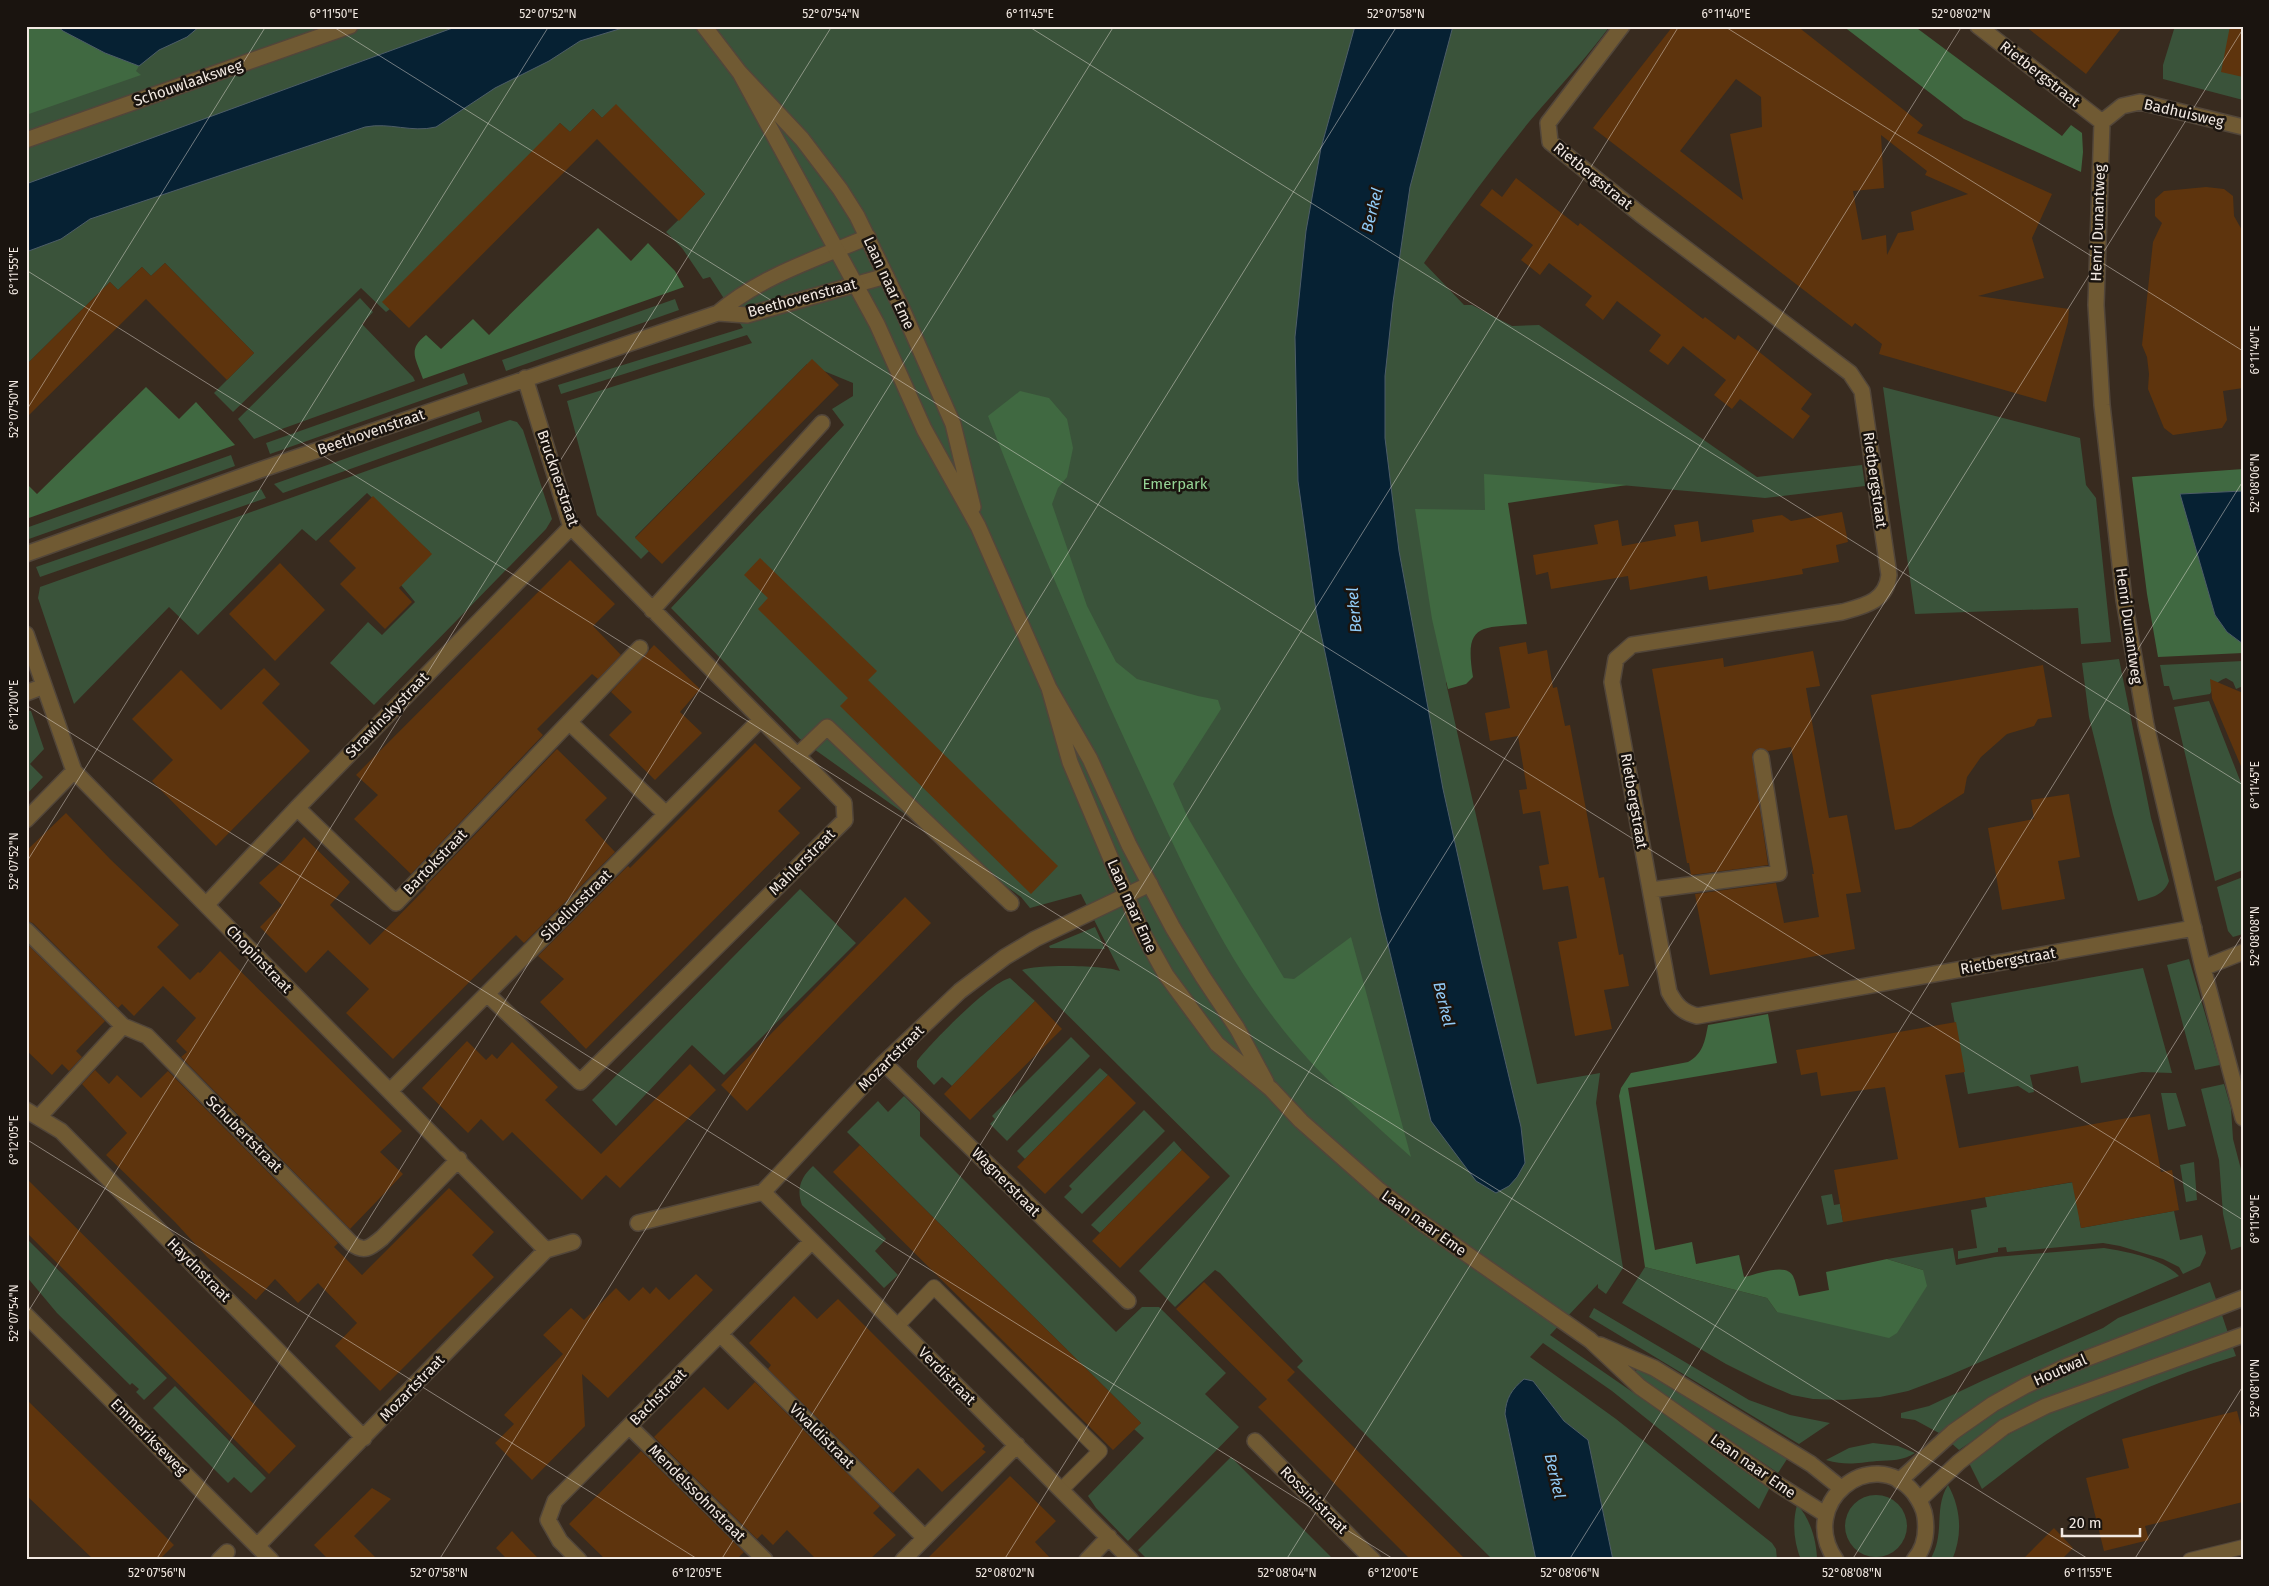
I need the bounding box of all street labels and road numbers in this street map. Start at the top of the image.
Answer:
street label: Rietbergstraat [1996,37,2084,111]
street label: Schouwlaaksweg [131,56,245,110]
street label: Badhuisweg [2142,95,2226,131]
street label: Rietbergstraat [1550,139,1637,214]
street label: Henri Dunantweg [2087,164,2109,282]
street label: Laan naar Eme [860,234,918,332]
street label: Beethovenstraat [746,275,859,321]
street label: Beethovenstraat [315,405,427,459]
street label: Brucknerstraat [533,428,583,529]
street label: Rietbergstraat [1859,431,1891,530]
street label: Henri Dunantweg [2112,567,2146,686]
street label: Strawinskystraat [342,668,433,762]
street label: Rietbergstraat [1617,752,1651,851]
street label: Bartokstraat [399,825,471,898]
street label: Mahlerstraat [765,825,839,899]
street label: Laan naar Eme [1103,857,1161,955]
street label: Sibeliusstraat [537,865,616,944]
street label: Chopinstraat [222,921,296,997]
street label: Rietbergstraat [1959,944,2058,978]
street label: Mozartstraat [854,1021,928,1095]
street label: Schubertstraat [202,1092,286,1176]
street label: Wagnerstraat [968,1144,1044,1220]
street label: Laan naar Eme [1378,1186,1470,1260]
street label: Haydnstraat [163,1234,235,1306]
street label: Verdistraat [914,1343,980,1409]
street label: Houtwal [2031,1350,2090,1390]
street label: Mozartstraat [376,1351,449,1425]
street label: Bachstraat [626,1365,690,1429]
street label: Emmerikseweg [107,1395,191,1479]
street label: Vivaldistraat [786,1400,859,1473]
street label: Laan naar Eme [1707,1430,1799,1502]
street label: Mendelssohnstraat [645,1441,750,1546]
street label: Rossinistraat [1276,1462,1352,1538]

